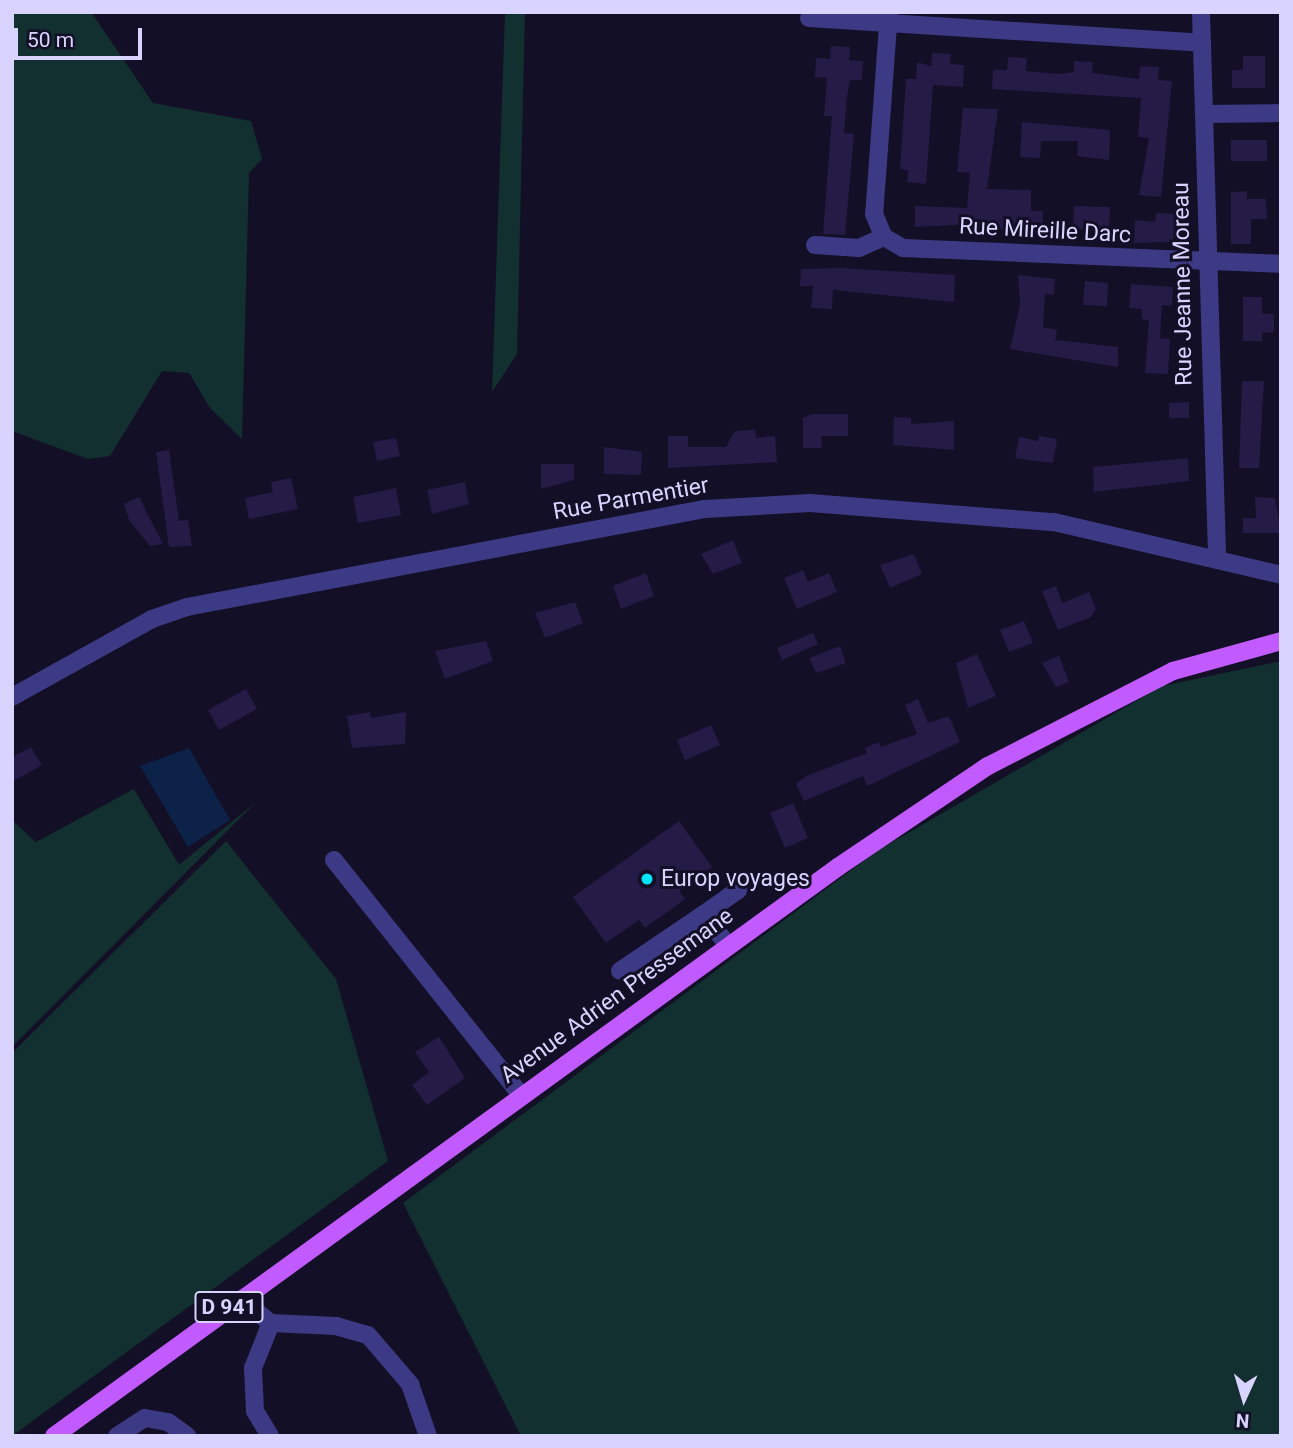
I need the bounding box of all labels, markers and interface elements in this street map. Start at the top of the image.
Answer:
scale bar [18,14,145,58]
text: 50 m [27,28,74,52]
street label: Rue Jeanne Moreau [1167,182,1199,386]
street label: Rue Mireille Darc [958,213,1132,249]
street label: Rue Parmentier [551,472,711,526]
place label: Europ voyages [661,865,810,893]
marker: Europ voyages [639,871,655,887]
street label: Avenue Adrien Pressemane [495,902,739,1090]
road number: D 941 [194,1290,264,1324]
north arrow [1209,1364,1279,1434]
text: N [1235,1409,1250,1432]

